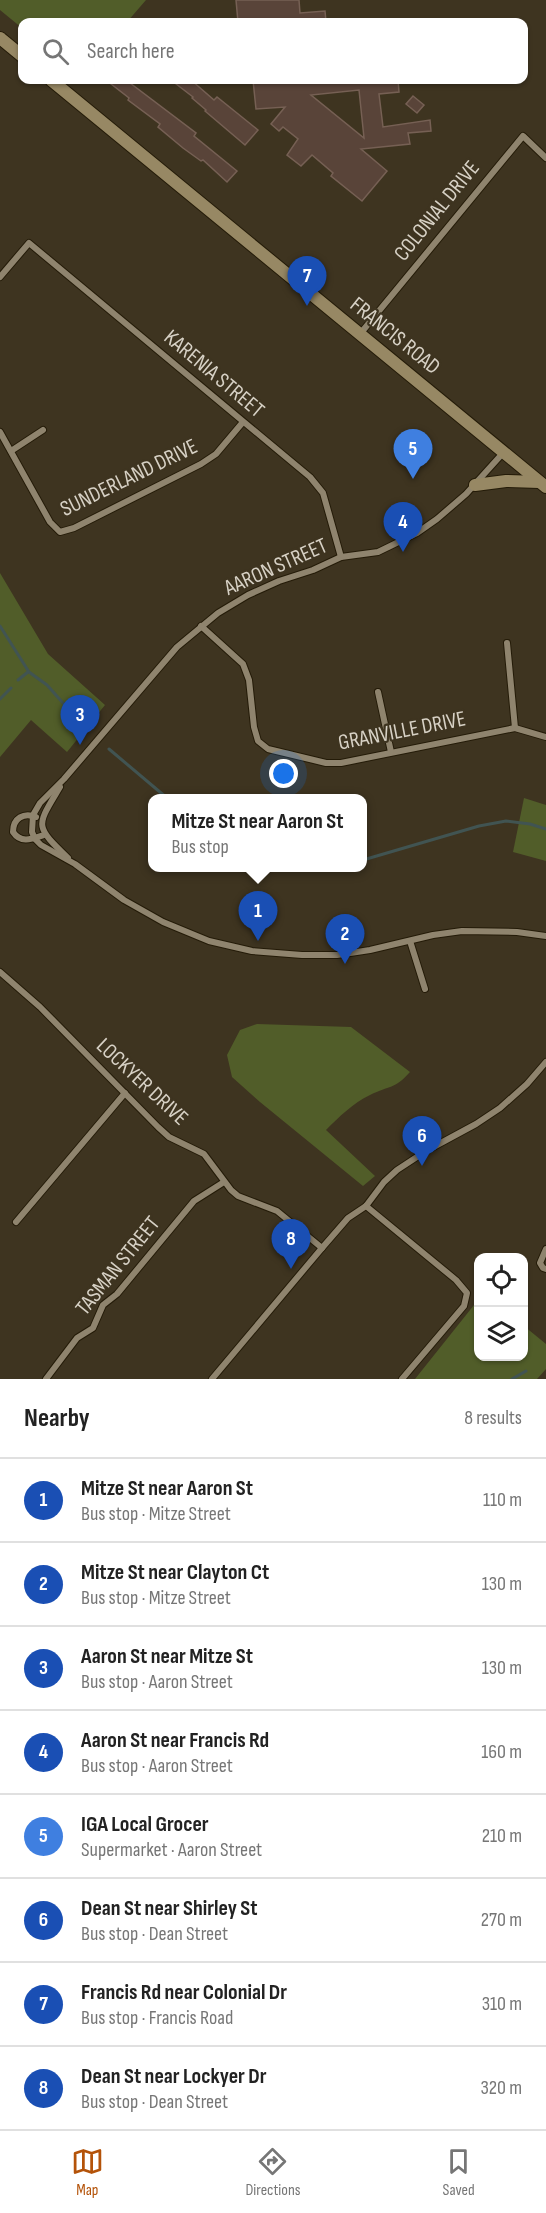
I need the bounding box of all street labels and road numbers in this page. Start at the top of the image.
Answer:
street label: COLONIAL DRIVE [388,155,486,267]
street label: FRANCIS ROAD [344,291,446,381]
street label: KARENIA STREET [158,324,270,424]
street label: SUNDERLAND DRIVE [56,433,202,523]
street label: AARON STREET [219,532,332,602]
street label: GRANVILLE DRIVE [336,705,468,757]
street label: LOCKYER DRIVE [91,1033,193,1131]
street label: TASMAN STREET [70,1211,166,1321]

